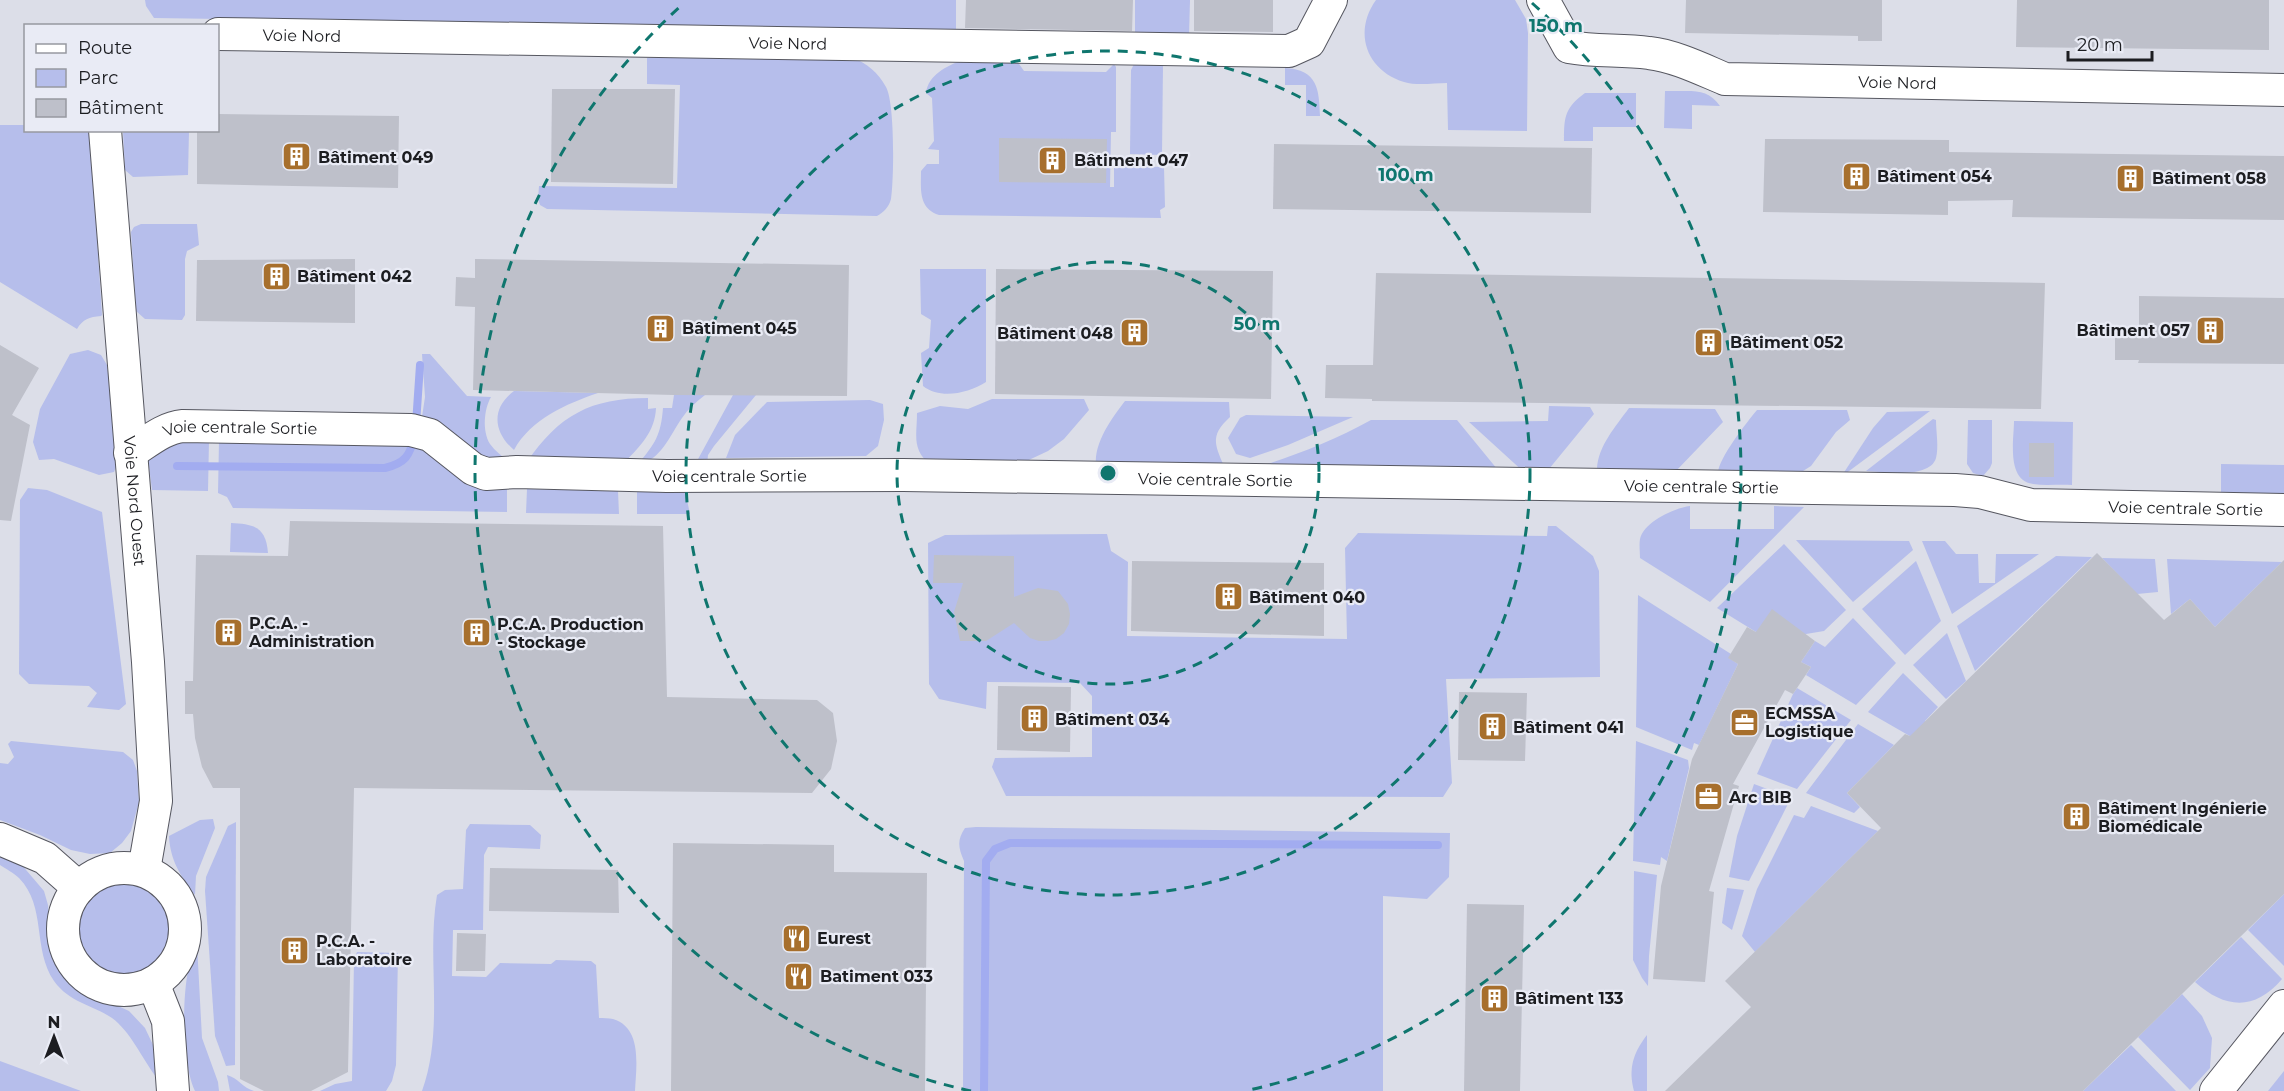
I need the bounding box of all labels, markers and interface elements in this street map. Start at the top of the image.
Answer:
text: 150 m [1529,15,1583,37]
legend [24,24,219,132]
scale bar [2068,24,2152,62]
street label: Voie Nord [262,26,341,46]
street label: Voie Nord [748,33,827,54]
text: 20 m [2077,34,2123,56]
text: Route [78,37,132,59]
text: Parc [78,67,118,89]
street label: Voie Nord [1858,73,1937,93]
text: Bâtiment [78,97,164,119]
building icon: Bâtiment 049 [281,141,313,173]
building icon: Bâtiment 047 [1037,144,1069,176]
place label: Bâtiment 049 [318,148,433,167]
place label: Bâtiment 047 [1074,151,1189,170]
building icon: Bâtiment 054 [1840,160,1872,192]
building icon: Bâtiment 058 [2115,162,2147,194]
text: 100 m [1378,164,1434,186]
place label: Bâtiment 054 [1877,167,1992,186]
place label: Bâtiment 058 [2152,169,2266,188]
building icon: Bâtiment 042 [260,260,292,292]
place label: Bâtiment 042 [297,267,412,286]
building icon: Bâtiment 045 [645,312,677,344]
text: 50 m [1234,313,1280,335]
building icon: Bâtiment 057 [2195,314,2227,346]
building icon: Bâtiment 048 [1118,317,1150,349]
place label: Bâtiment 045 [682,319,797,338]
place label: Bâtiment 057 [2077,321,2190,340]
place label: Bâtiment 048 [997,324,1113,343]
building icon: Bâtiment 052 [1693,326,1725,358]
place label: Bâtiment 052 [1730,333,1843,352]
street label: Voie centrale Sortie [160,417,317,441]
street label: Voie Nord Ouest [120,435,149,567]
centre of rings [1098,463,1118,483]
street label: Voie centrale Sortie [652,466,807,486]
street label: Voie centrale Sortie [1138,469,1293,491]
street label: Voie centrale Sortie [1624,476,1779,497]
street label: Voie centrale Sortie [2108,498,2263,520]
building icon: Bâtiment 040 [1212,581,1244,613]
place label: Bâtiment 040 [1249,588,1365,607]
place label: P.C.A. - Administration [248,614,375,651]
place label: P.C.A. Production - Stockage [497,615,644,652]
building icon: P.C.A. - Administration [212,616,244,648]
building icon: P.C.A. Production - Stockage [460,617,492,649]
building icon: Bâtiment 034 [1018,703,1050,735]
place label: ECMSSA Logistique [1765,704,1854,741]
office icon: ECMSSA Logistique [1728,706,1760,738]
place label: Bâtiment 034 [1055,710,1170,729]
building icon: Bâtiment 041 [1476,711,1508,743]
place label: Bâtiment 041 [1513,718,1624,737]
office icon: Arc BIB [1692,781,1724,813]
place label: Arc BIB [1728,788,1792,807]
place label: Bâtiment Ingénierie Biomédicale [2098,799,2267,836]
building icon: Bâtiment Ingénierie Biomédicale [2061,801,2093,833]
restaurant icon: Eurest [780,922,812,954]
place label: Eurest [817,929,871,948]
place label: P.C.A. - Laboratoire [316,932,412,969]
building icon: P.C.A. - Laboratoire [279,934,311,966]
restaurant icon: Batiment 033 [783,960,815,992]
place label: Batiment 033 [820,967,933,986]
building icon: Bâtiment 133 [1478,982,1510,1014]
place label: Bâtiment 133 [1515,989,1624,1008]
north arrow [24,1007,84,1067]
text: N [48,1013,60,1032]

